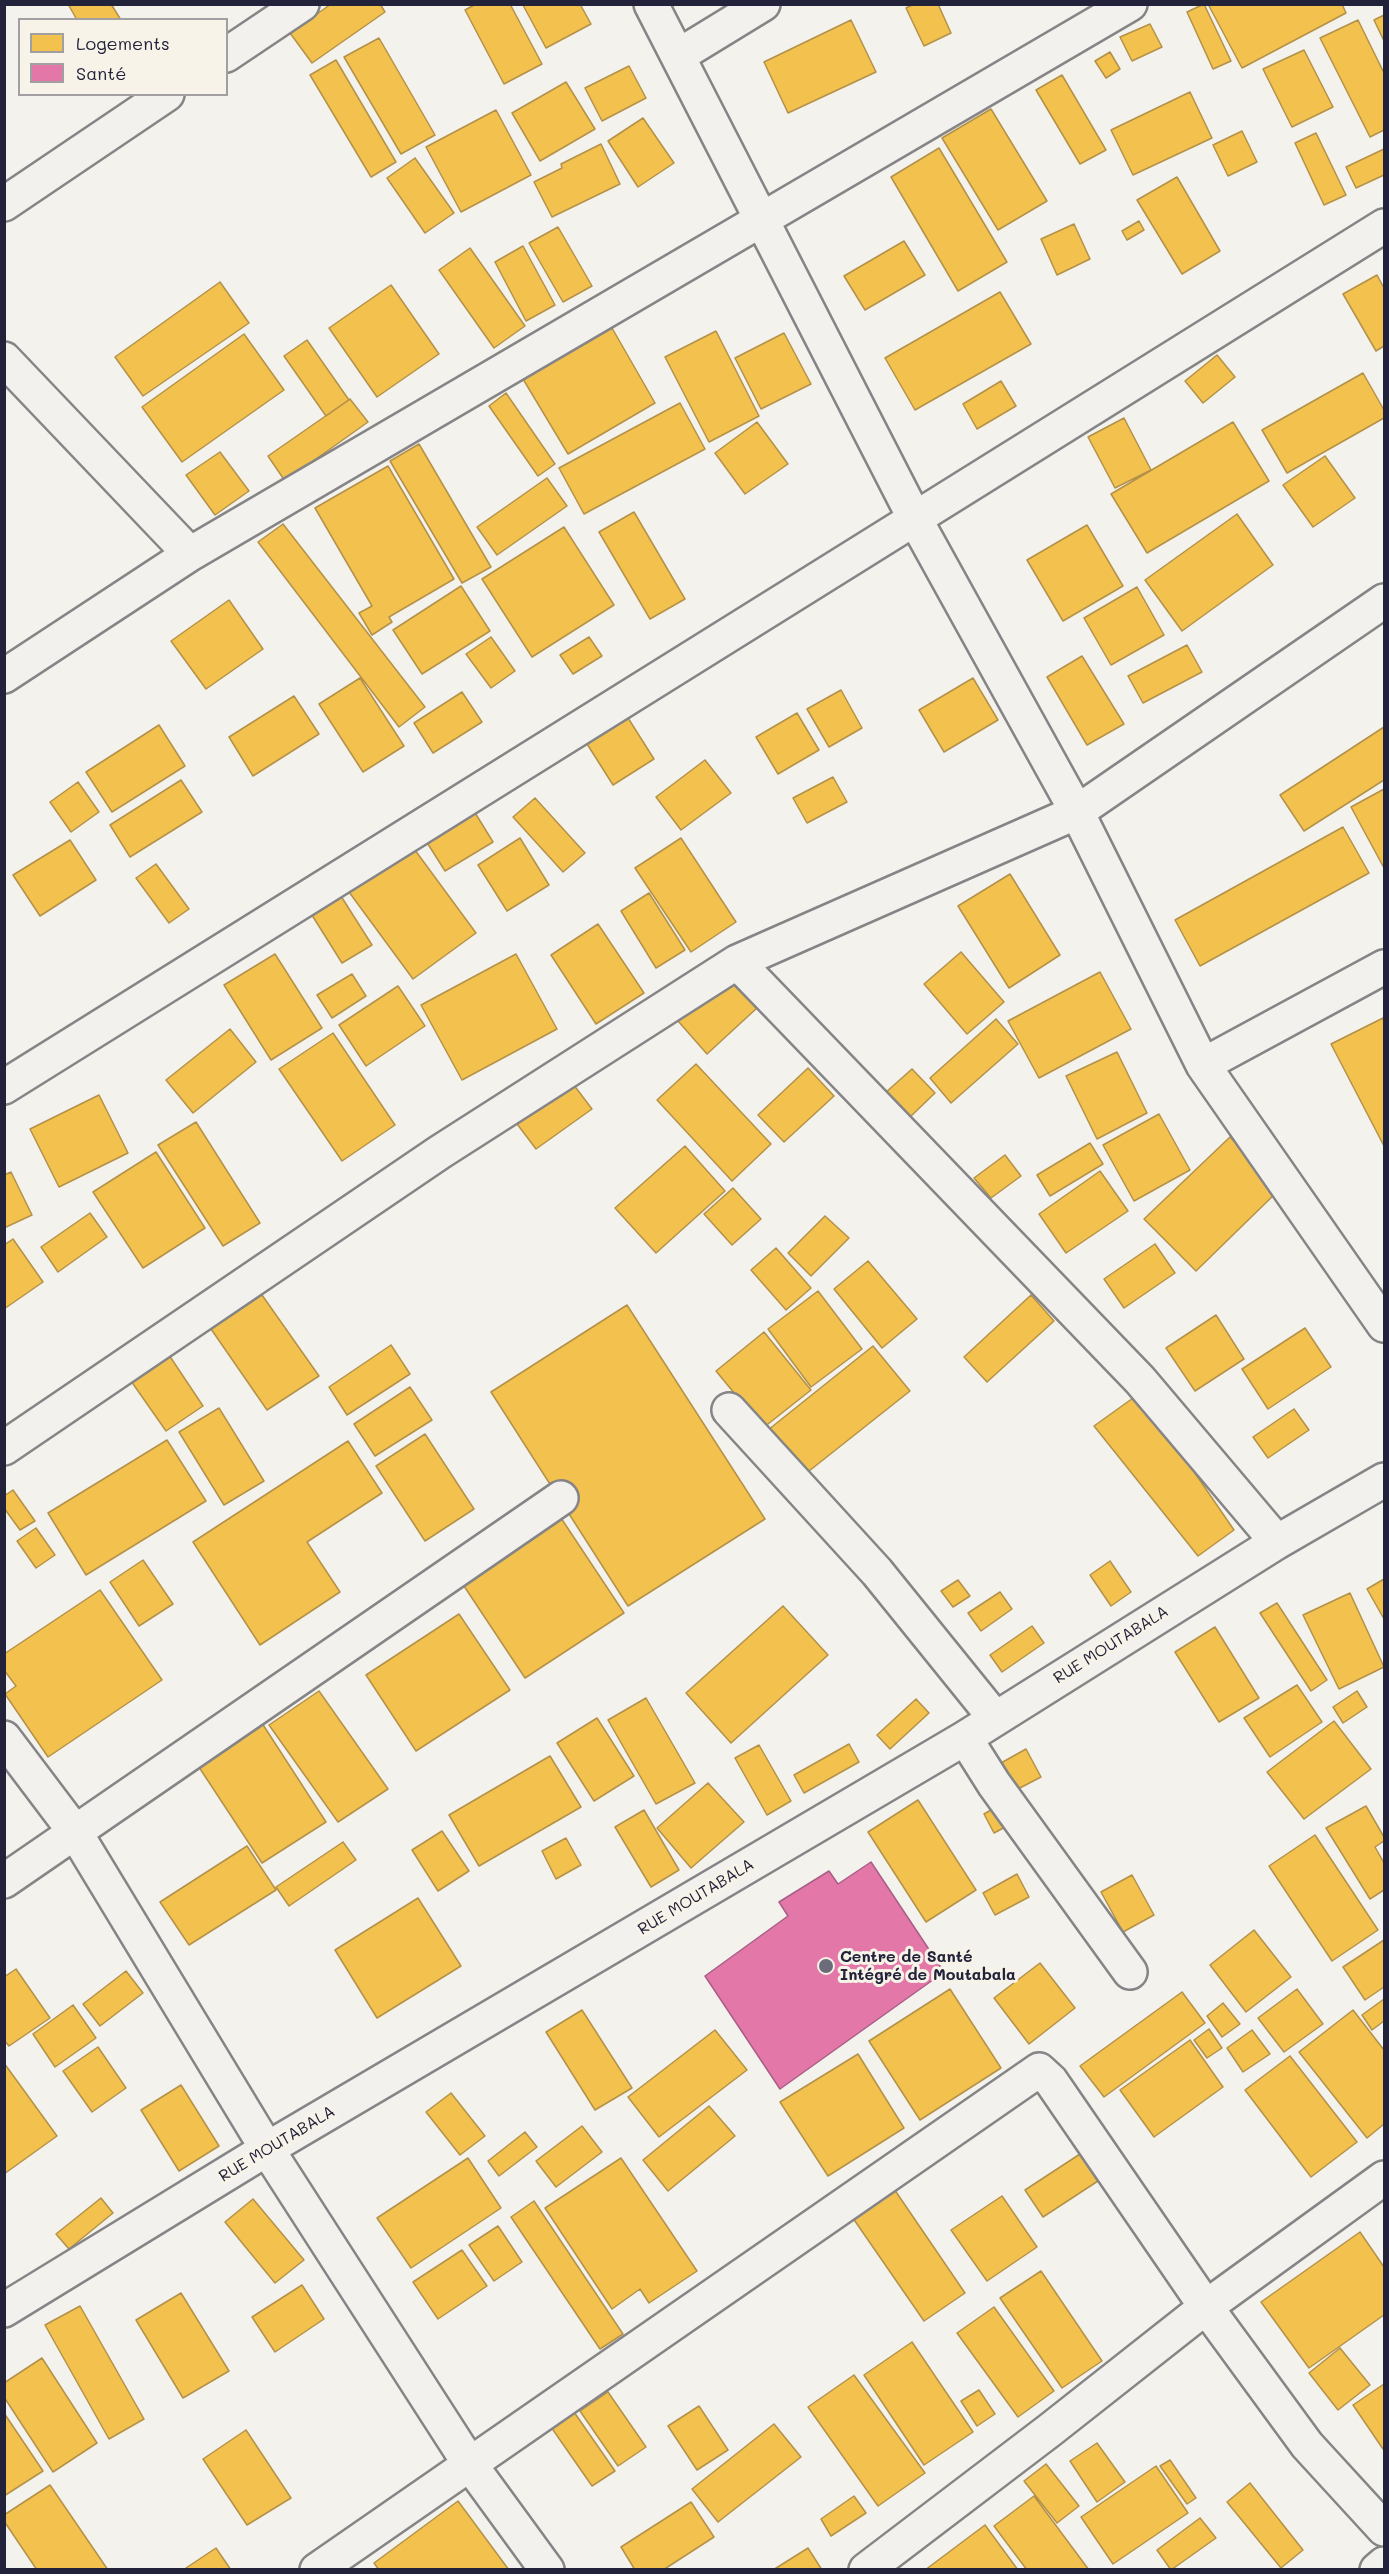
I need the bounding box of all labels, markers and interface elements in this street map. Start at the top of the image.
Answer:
legend [18,18,228,96]
text: Logements [76,31,170,55]
text: Santé [76,61,126,85]
street label: RUE MOUTABALA [1050,1602,1172,1688]
street label: RUE MOUTABALA [635,1855,757,1939]
place label: Centre de Santé Intégré de Moutabala [840,1947,1016,1985]
marker: Centre de Santé Intégré de Moutabala [817,1957,835,1975]
street label: RUE MOUTABALA [216,2102,338,2186]

